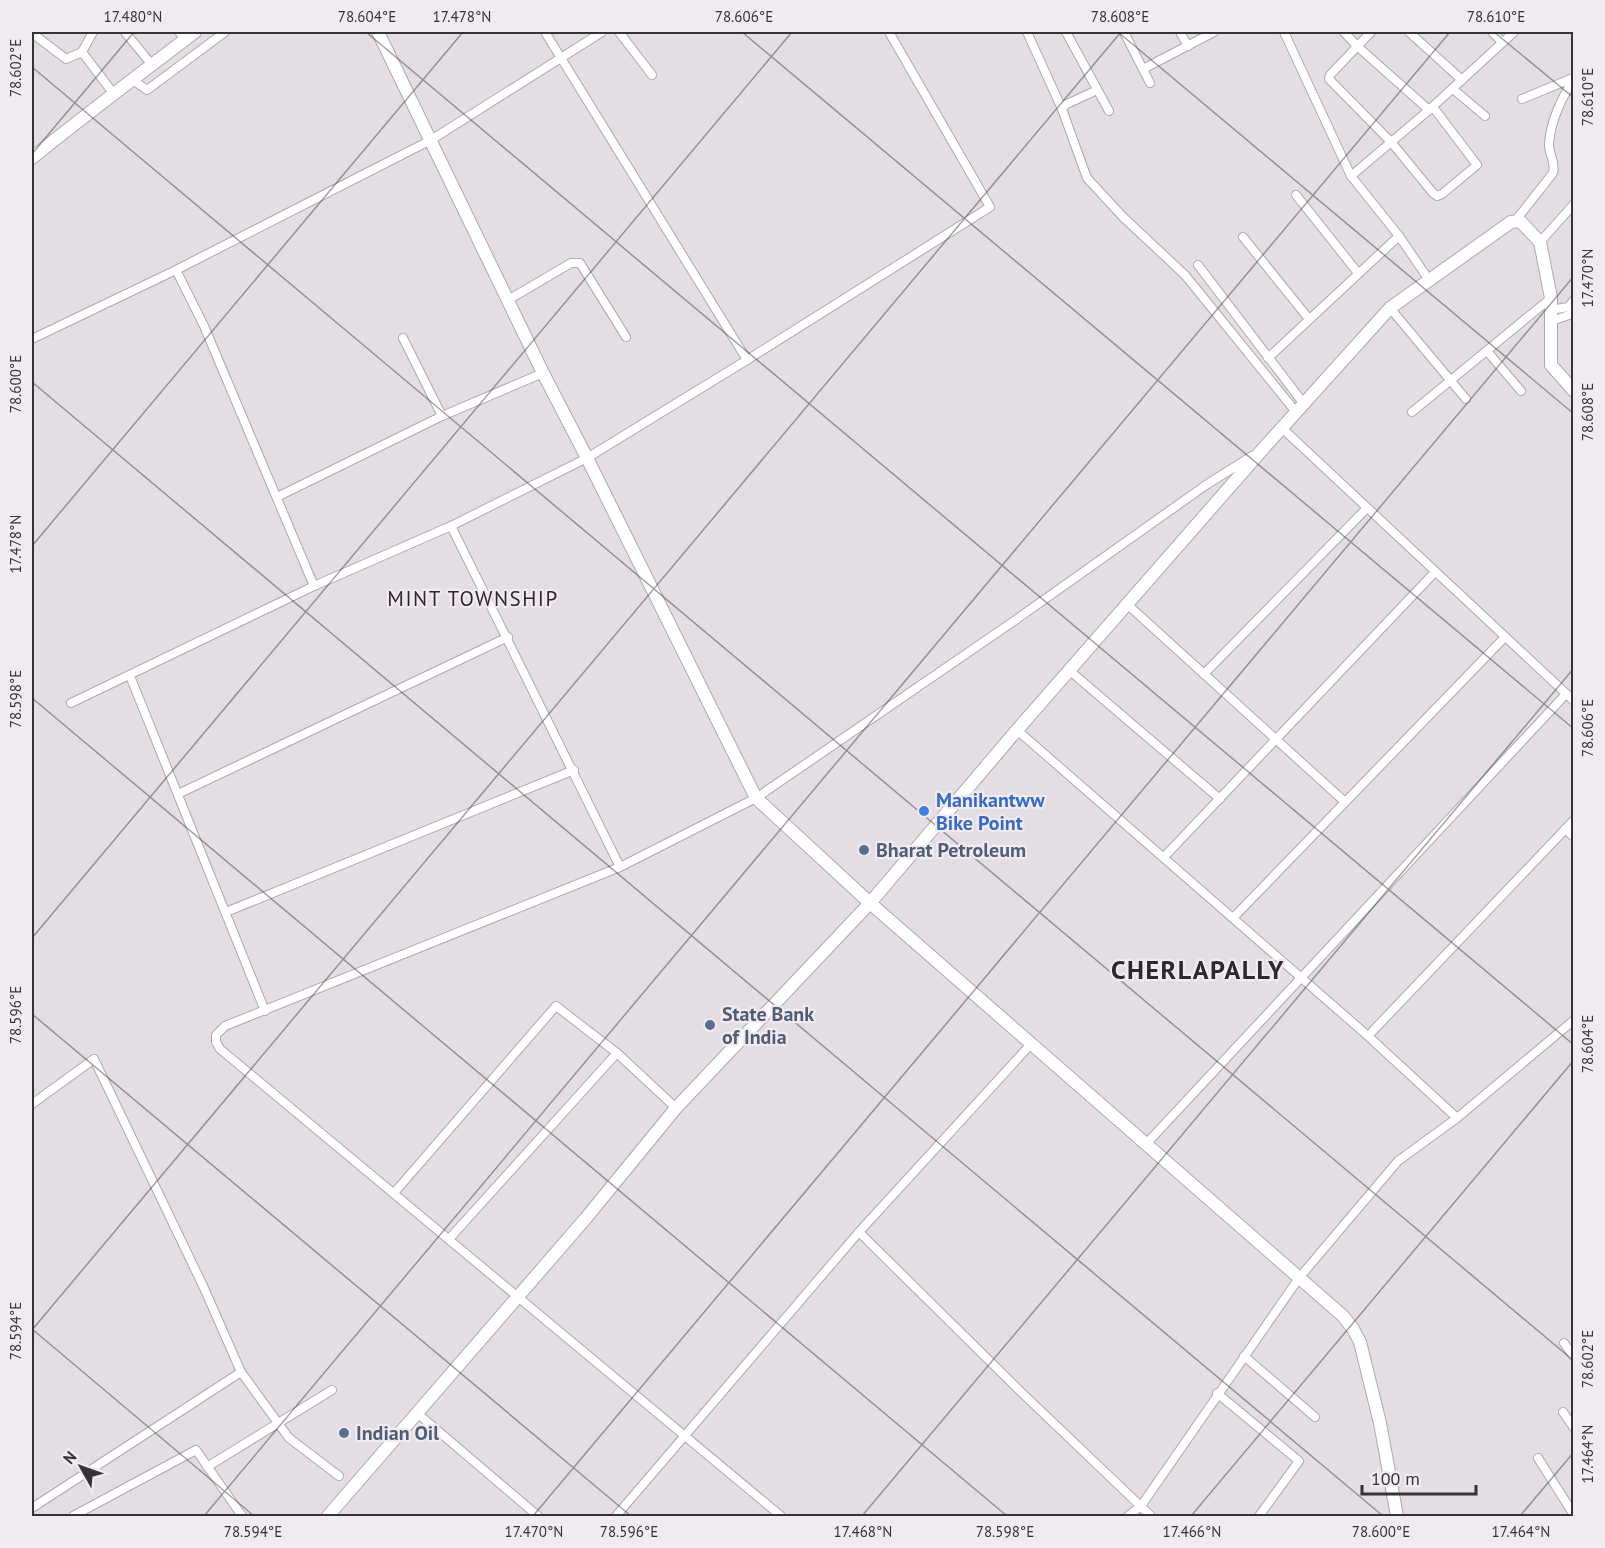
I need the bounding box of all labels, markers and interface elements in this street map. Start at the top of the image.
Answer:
text: 17.480°N [104,7,162,26]
text: 78.604°E [338,7,396,26]
text: 17.478°N [433,7,491,26]
text: 78.606°E [715,7,773,26]
text: 78.608°E [1091,7,1149,26]
text: 78.610°E [1467,7,1525,26]
text: 78.602°E [6,39,25,97]
text: 78.610°E [1578,68,1597,126]
text: 17.470°N [1578,249,1597,307]
text: 78.600°E [6,355,25,413]
text: 78.608°E [1578,383,1597,441]
text: 17.478°N [6,515,25,573]
district label: MINT TOWNSHIP [387,585,559,612]
text: 78.598°E [6,670,25,728]
text: 78.606°E [1578,699,1597,757]
place label: Manikantww Bike Point [936,787,1045,836]
marker: Manikantww Bike Point [917,804,931,818]
place label: Bharat Petroleum [876,837,1026,863]
marker: Bharat Petroleum [857,843,871,857]
district label: CHERLAPALLY [1111,953,1285,986]
text: 78.596°E [6,986,25,1044]
place label: State Bank of India [722,1001,814,1050]
text: 78.604°E [1578,1015,1597,1073]
marker: State Bank of India [703,1018,717,1032]
text: 78.594°E [6,1302,25,1360]
text: 78.602°E [1578,1330,1597,1388]
place label: Indian Oil [356,1420,439,1446]
text: 17.464°N [1578,1425,1597,1483]
marker: Indian Oil [337,1426,351,1440]
north arrow [51,1437,111,1497]
text: N [58,1447,81,1468]
scale bar [1362,1458,1476,1496]
text: 100 m [1371,1467,1420,1490]
text: 78.594°E [224,1522,282,1541]
text: 17.470°N [505,1522,563,1541]
text: 78.596°E [600,1522,658,1541]
text: 17.468°N [834,1522,892,1541]
text: 78.598°E [976,1522,1034,1541]
text: 17.466°N [1163,1522,1221,1541]
text: 78.600°E [1352,1522,1410,1541]
text: 17.464°N [1492,1522,1550,1541]

